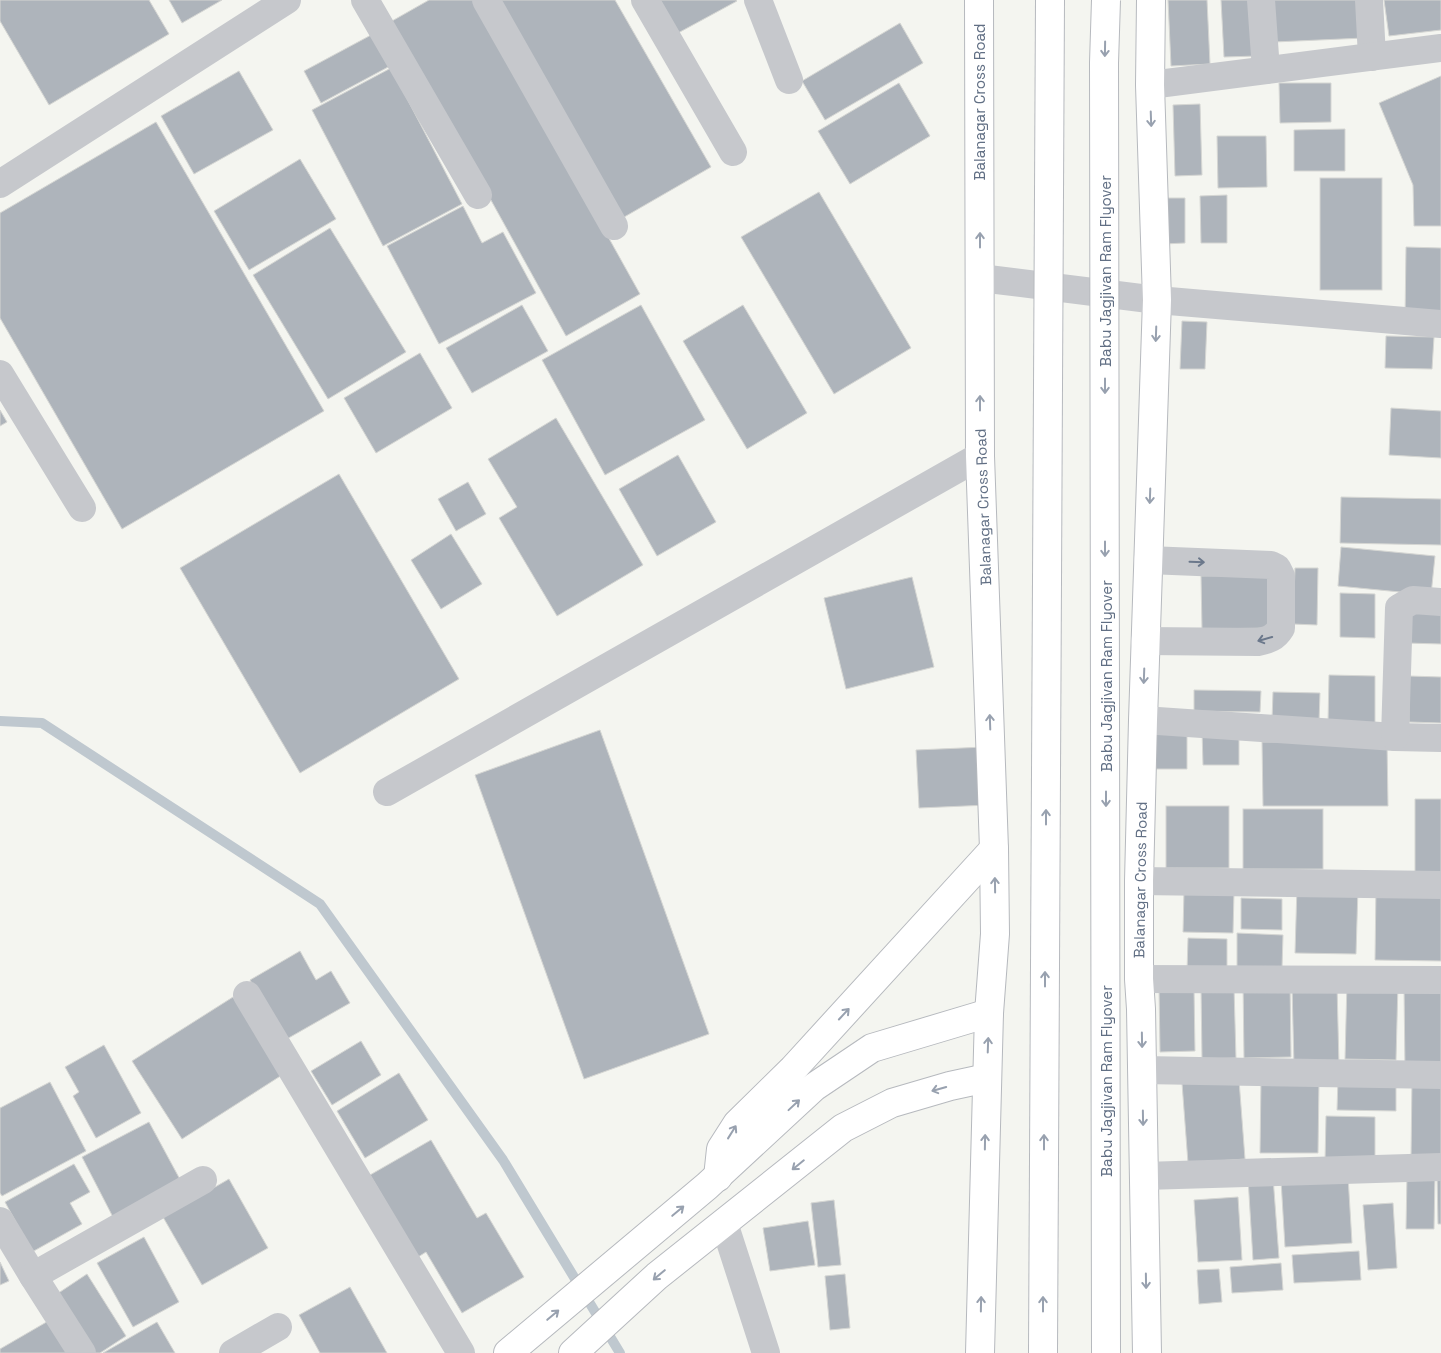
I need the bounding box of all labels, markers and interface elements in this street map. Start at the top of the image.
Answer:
street label: Balanagar Cross Road [970,24,989,181]
one-way arrow [1100,40,1109,56]
one-way arrow [1146,110,1156,126]
street label: Babu Jagjivan Ram Flyover [1096,175,1115,367]
one-way arrow [975,232,985,248]
one-way arrow [1151,325,1160,341]
one-way arrow [1100,378,1110,394]
one-way arrow [975,395,985,411]
street label: Balanagar Cross Road [971,428,995,586]
one-way arrow [1146,488,1155,504]
one-way arrow [1100,540,1110,556]
one-way arrow [1189,558,1205,567]
street label: Babu Jagjivan Ram Flyover [1097,580,1116,772]
one-way arrow [1257,635,1273,645]
one-way arrow [1139,668,1149,684]
one-way arrow [985,715,995,731]
one-way arrow [1101,790,1111,806]
street label: Balanagar Cross Road [1129,801,1151,959]
one-way arrow [1041,809,1051,826]
one-way arrow [990,877,1000,894]
one-way arrow [1040,972,1050,988]
street label: Babu Jagjivan Ram Flyover [1097,985,1116,1177]
one-way arrow [838,1008,850,1021]
one-way arrow [1137,1031,1147,1047]
one-way arrow [983,1038,993,1054]
one-way arrow [932,1085,948,1095]
one-way arrow [788,1099,801,1111]
one-way arrow [1138,1110,1148,1126]
one-way arrow [727,1125,737,1139]
one-way arrow [981,1134,990,1150]
one-way arrow [1039,1134,1049,1150]
one-way arrow [792,1159,805,1170]
one-way arrow [671,1205,684,1217]
one-way arrow [652,1270,665,1281]
one-way arrow [1141,1273,1150,1289]
one-way arrow [977,1297,986,1313]
one-way arrow [1038,1297,1048,1313]
one-way arrow [546,1309,559,1320]

